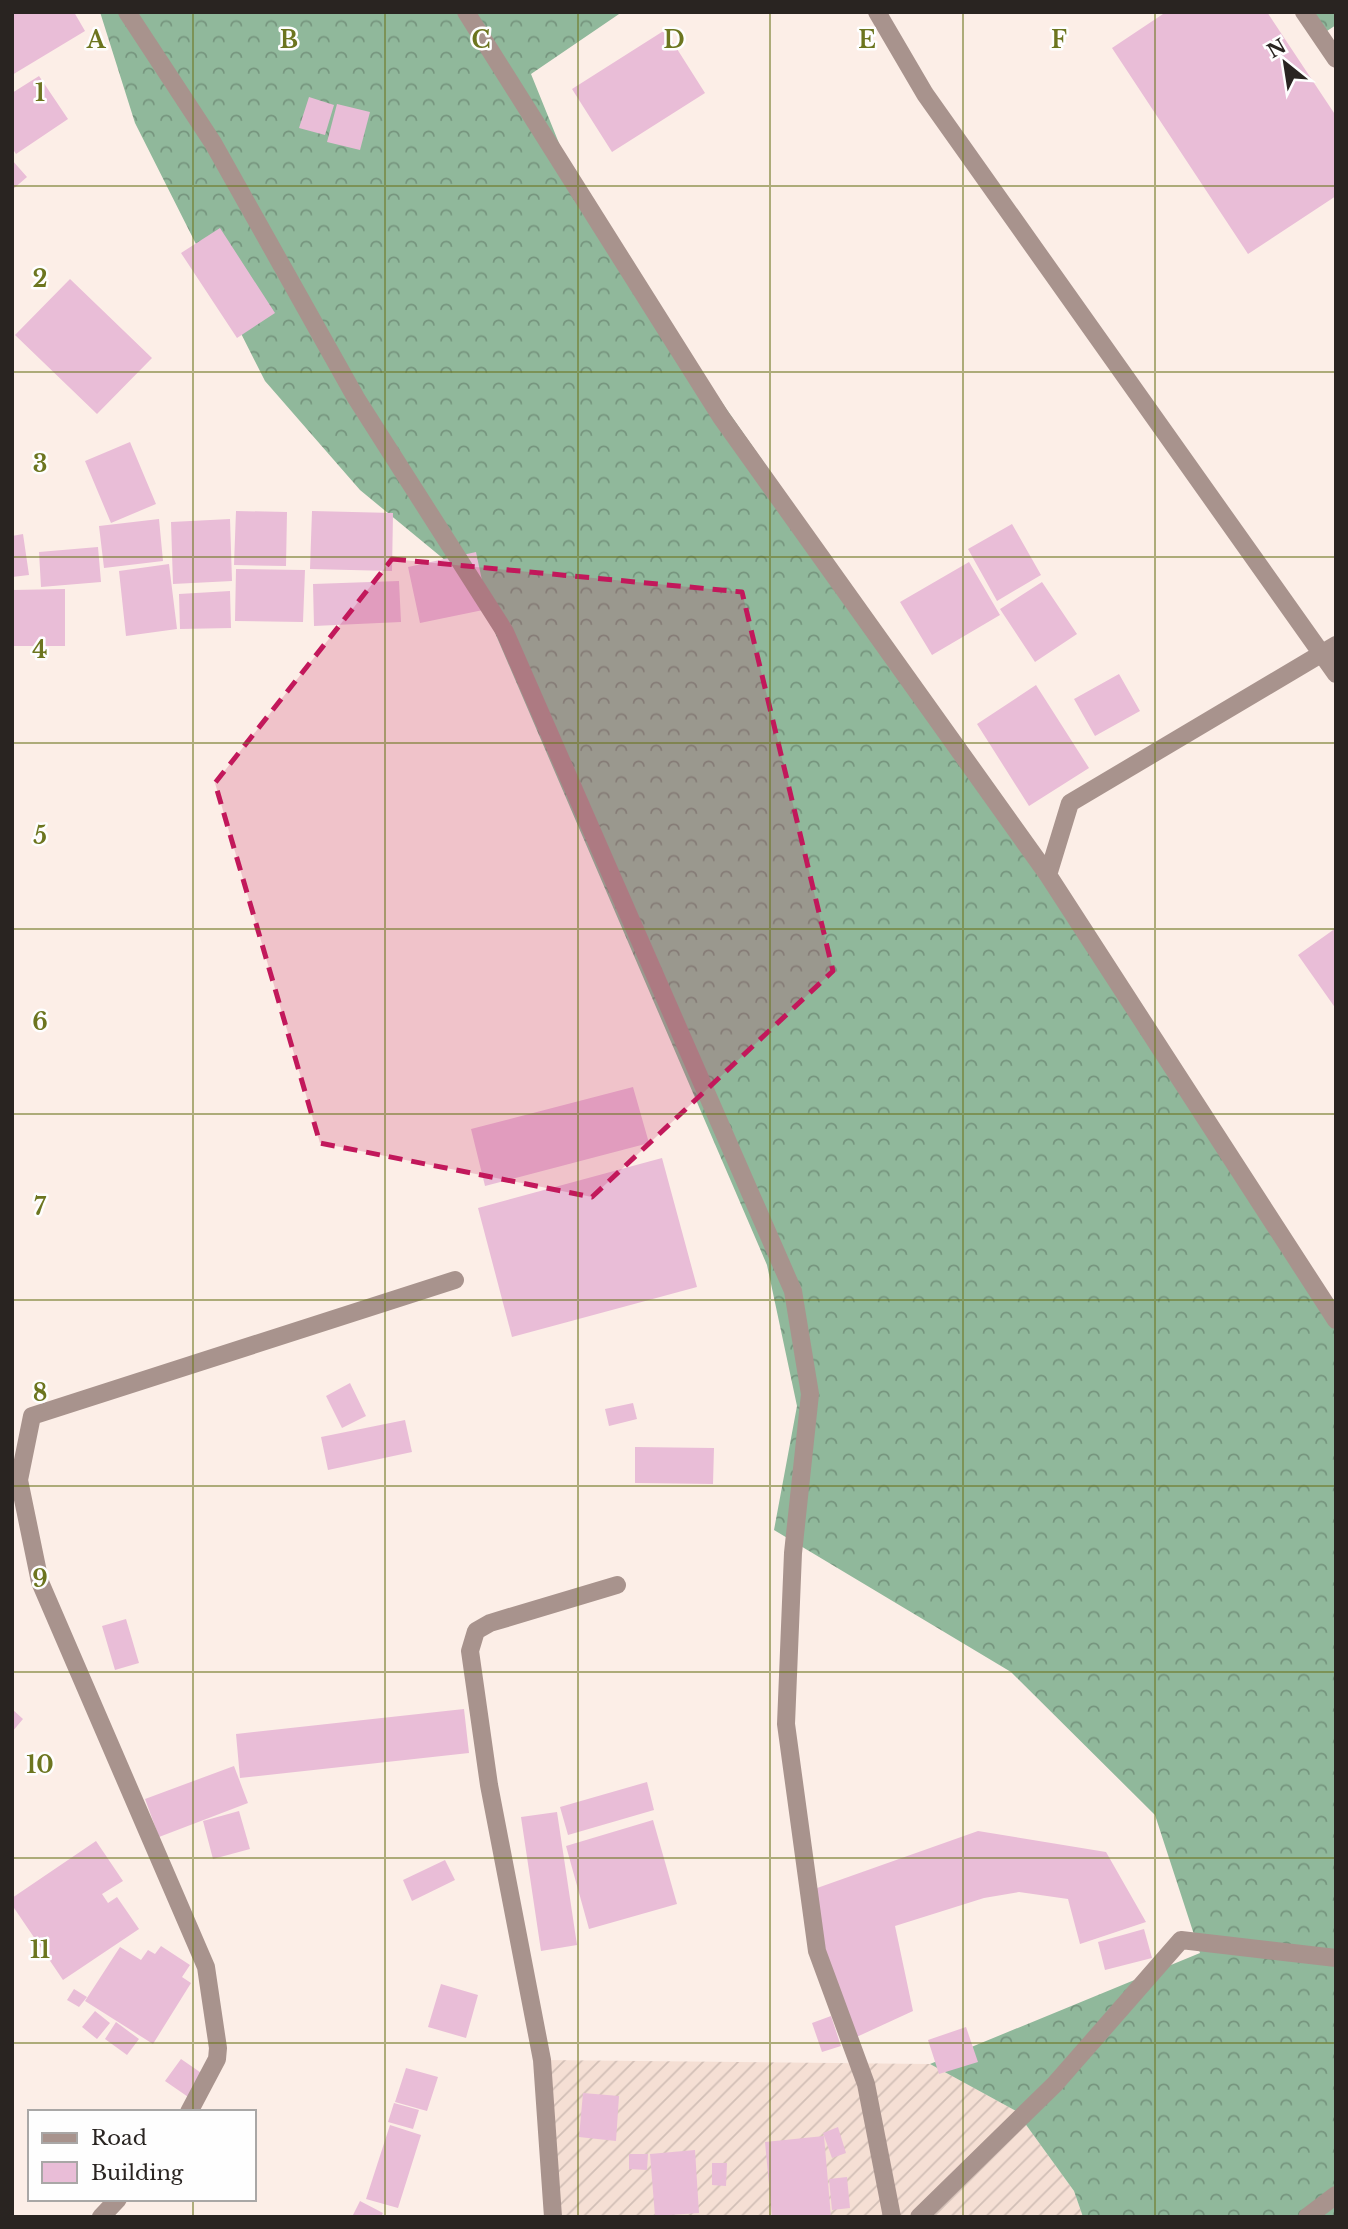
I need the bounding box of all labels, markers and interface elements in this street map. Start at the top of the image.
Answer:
text: A [86,26,107,54]
text: B [280,26,298,54]
text: C [472,26,490,54]
text: D [663,26,685,54]
text: E [858,26,876,54]
text: F [1051,26,1067,54]
north arrow [1250,28,1320,98]
text: N [1263,34,1290,63]
text: 1 [35,79,45,107]
text: 2 [33,265,47,293]
text: 3 [33,450,47,478]
text: 4 [32,636,48,664]
text: 5 [33,822,47,850]
text: 6 [32,1008,48,1036]
text: 7 [34,1193,47,1221]
text: 8 [33,1379,47,1407]
text: 9 [32,1565,48,1593]
text: 10 [26,1751,54,1779]
text: 11 [30,1936,50,1964]
legend [28,2110,256,2201]
text: Road [91,2125,147,2151]
text: Building [91,2160,184,2186]

